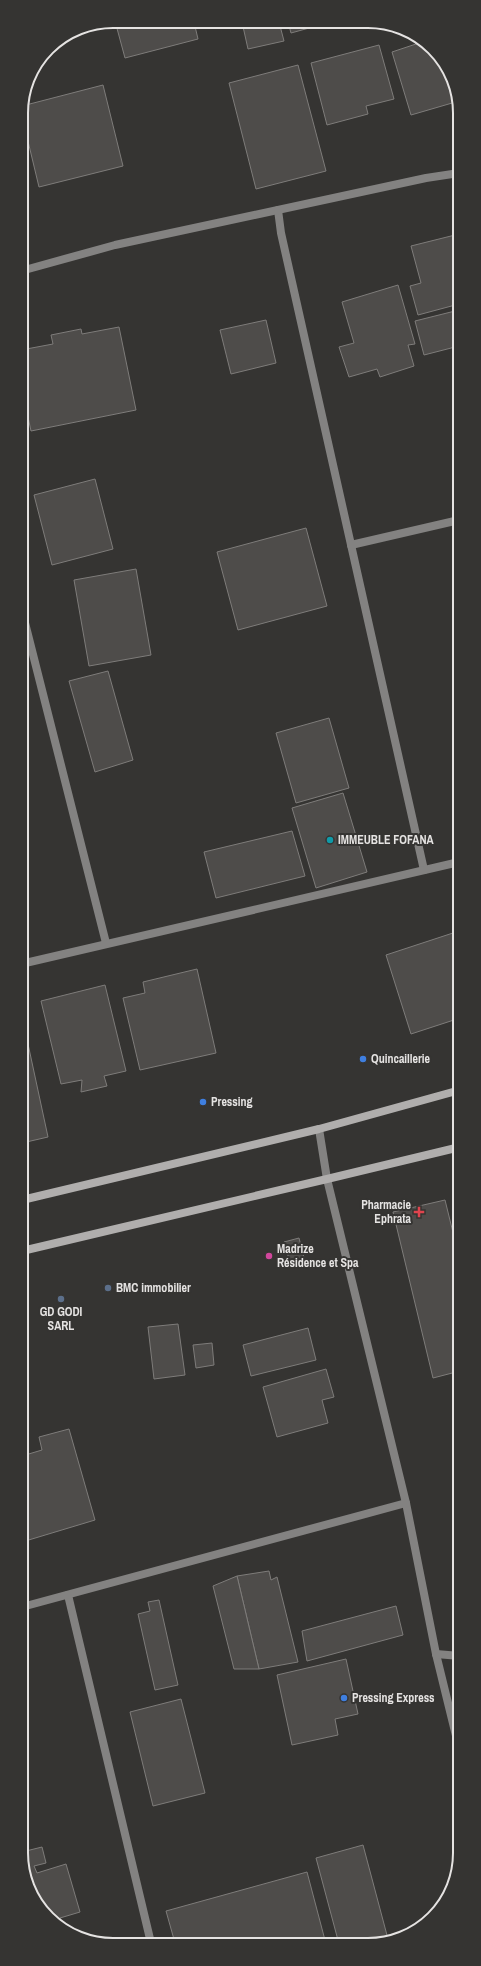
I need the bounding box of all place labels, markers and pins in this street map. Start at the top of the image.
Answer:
place label: IMMEUBLE FOFANA [338,832,435,848]
marker: IMMEUBLE FOFANA [325,835,335,845]
place label: Quincaillerie [371,1051,431,1067]
marker: Quincaillerie [358,1054,368,1064]
place label: Pressing [211,1094,253,1110]
marker: Pressing [198,1097,208,1107]
place label: Pharmacie Ephrata [361,1197,412,1227]
marker: Pharmacie Ephrata [414,1207,424,1217]
place label: Madrize Résidence et Spa [277,1241,359,1271]
marker: Madrize Résidence et Spa [264,1251,274,1261]
place label: BMC immobilier [116,1280,191,1296]
marker: BMC immobilier [103,1283,113,1293]
marker: GD GODI SARL [56,1294,66,1304]
place label: GD GODI SARL [40,1304,83,1334]
place label: Pressing Express [352,1690,435,1706]
marker: Pressing Express [339,1693,349,1703]

